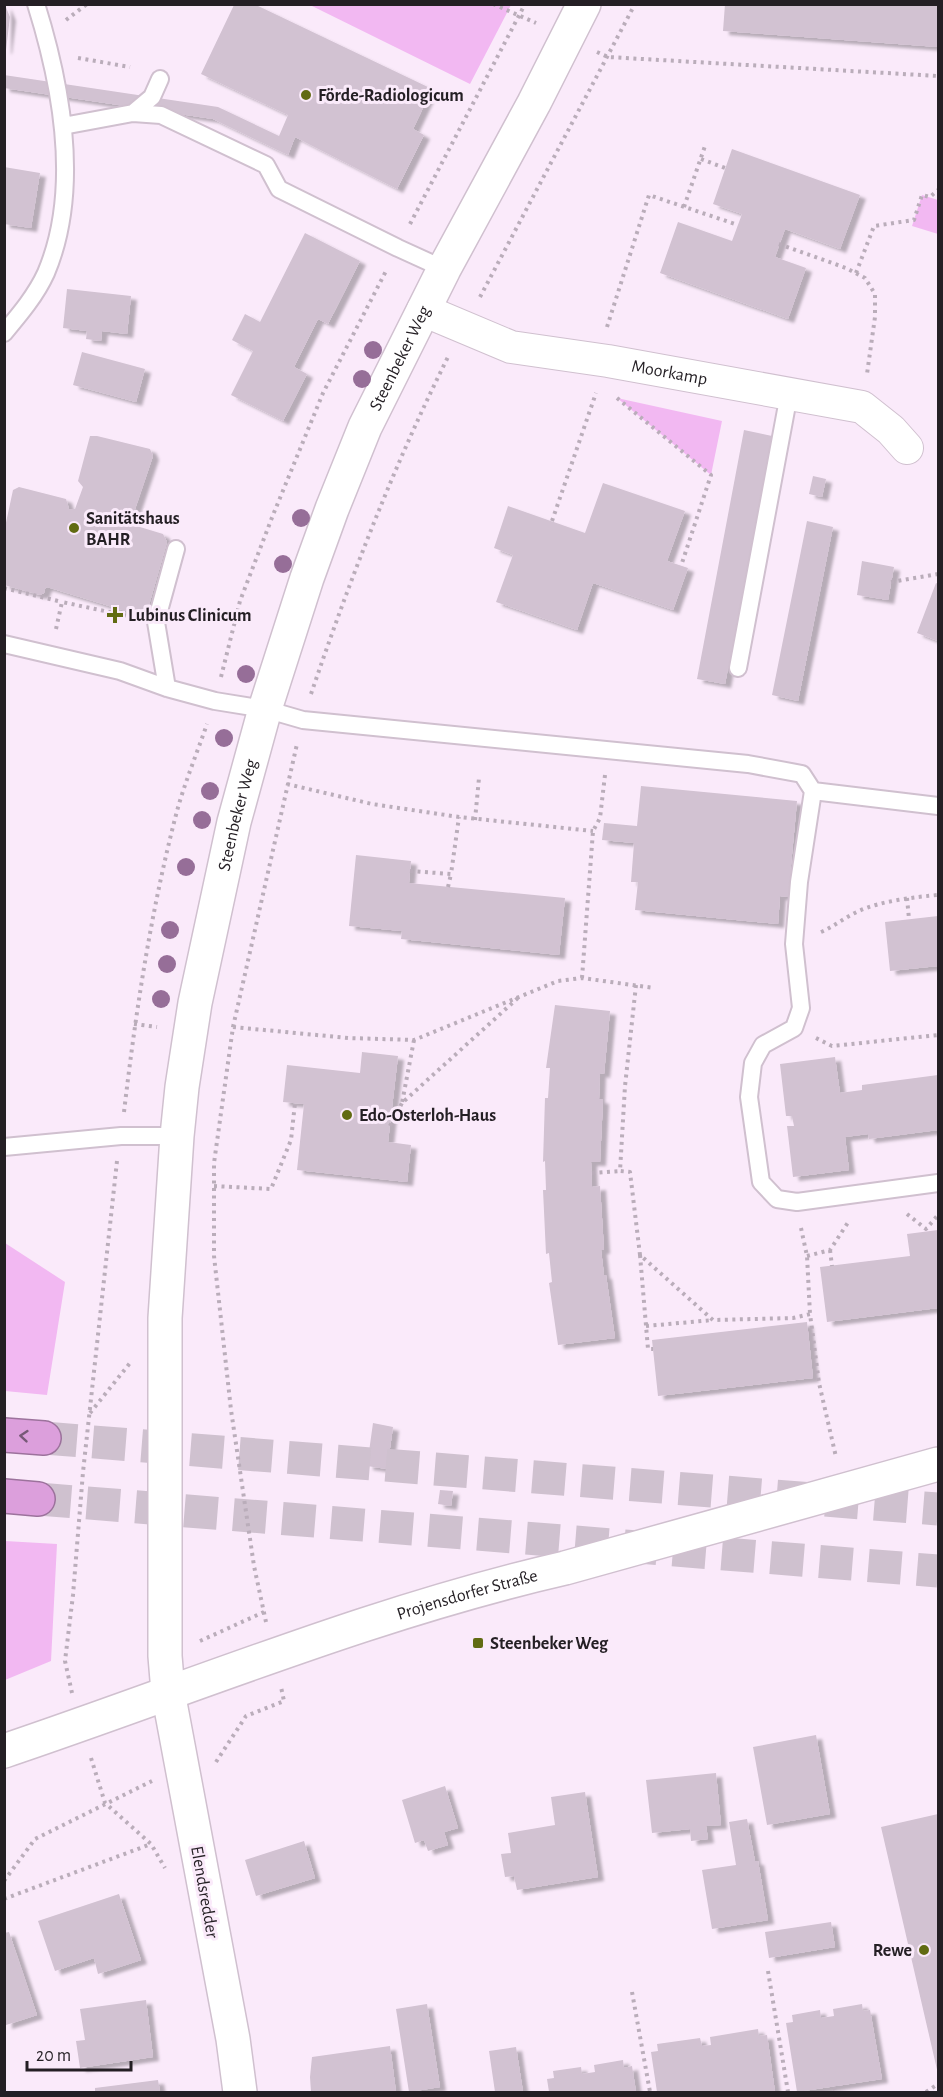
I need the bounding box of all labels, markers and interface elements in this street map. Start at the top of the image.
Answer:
place label: Förde-Radiologicum [318,87,464,105]
marker: Förde-Radiologicum [299,88,313,102]
street label: Steenbeker Weg [367,303,434,414]
street label: Moorkamp [630,357,709,389]
place label: Sanitätshaus BAHR [86,510,180,549]
marker: Sanitätshaus BAHR [67,521,81,535]
marker: Lubinus Clinicum [106,606,124,624]
place label: Lubinus Clinicum [128,607,252,625]
street label: Steenbeker Weg [216,757,261,873]
place label: Edo-Osterloh-Haus [359,1107,496,1125]
marker: Edo-Osterloh-Haus [340,1108,354,1122]
one-way arrow [20,1430,29,1443]
street label: Projensdorfer Straße [395,1567,539,1624]
place label: Steenbeker Weg [490,1635,609,1653]
marker: Steenbeker Weg [471,1636,485,1650]
street label: Elendsredder [187,1845,221,1940]
place label: Rewe [873,1942,912,1960]
marker: Rewe [917,1943,931,1957]
scale bar [27,2034,130,2072]
text: 20 m [36,2047,71,2065]

